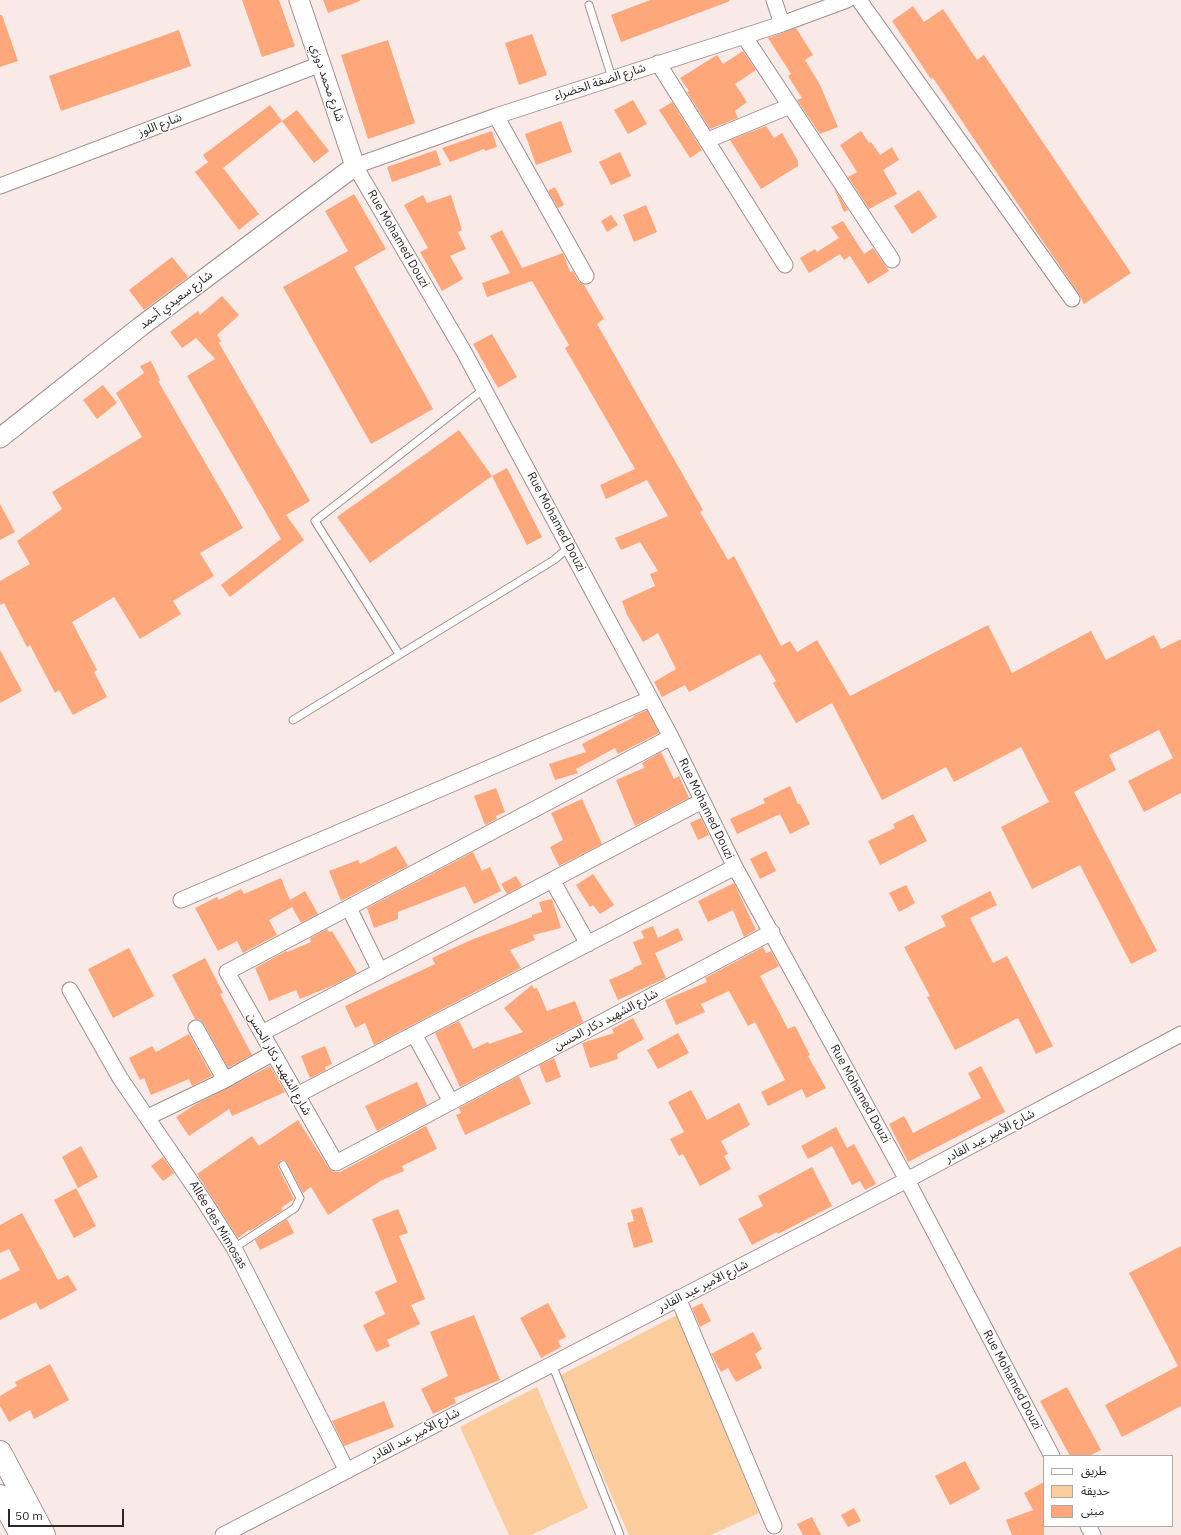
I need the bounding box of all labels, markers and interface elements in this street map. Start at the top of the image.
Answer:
street label: شارع محمد دوزي [307,42,347,124]
street label: شارع الضفة الخضراء [552,60,648,104]
street label: شارع اللوز [136,110,184,140]
street label: Rue Mohamed Douzi [364,188,432,290]
street label: شارع سعيدي أحمد [137,268,215,332]
street label: Rue Mohamed Douzi [524,470,588,574]
street label: Rue Mohamed Douzi [675,756,737,862]
street label: شارع الشهيد دكار الحسن [551,986,661,1054]
street label: شارع الشهيد دكار الحسن [244,1010,314,1118]
street label: Rue Mohamed Douzi [827,1042,893,1146]
street label: شارع الأمير عبد القادر [943,1106,1037,1166]
street label: Allée des Mimosas [186,1178,250,1272]
street label: شارع الأمير عبد القادر [655,1257,751,1315]
street label: Rue Mohamed Douzi [980,1328,1044,1432]
street label: شارع الأمير عبد القادر [368,1405,462,1465]
legend [1043,1455,1173,1527]
text: طريق [1081,1463,1107,1478]
text: حديقة [1081,1483,1110,1498]
scale bar [10,1501,126,1527]
text: مبنى [1081,1503,1104,1518]
text: 50 m [15,1508,43,1523]

